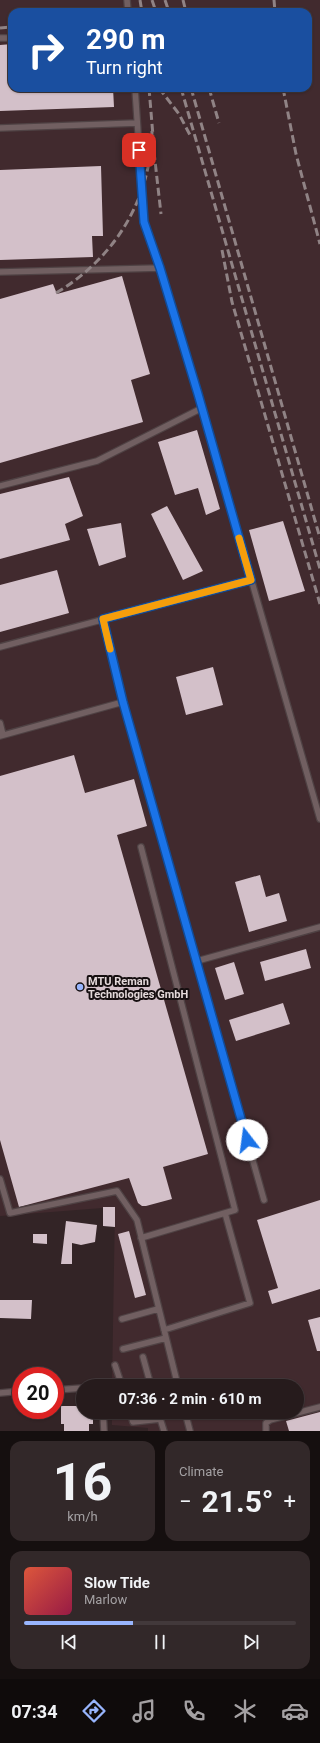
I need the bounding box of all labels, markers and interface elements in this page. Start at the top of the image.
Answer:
text: 290 m [86,23,165,56]
icon: right [20,24,72,76]
text: Turn right [86,57,163,78]
pin [122,133,156,167]
icon: arrive [128,139,150,161]
place label: MTU Reman Technologies GmbH [88,975,188,1001]
marker: MTU Reman Technologies GmbH [75,982,85,992]
position arrow [226,1119,268,1161]
speed limit sign: 20 [12,1367,64,1419]
text: 07:36 · 2 min · 610 m [119,1390,261,1408]
text: 16 [53,1452,112,1513]
text: Climate [179,1464,223,1479]
text: 21.5° [202,1484,274,1519]
text: − [179,1489,192,1514]
text: + [284,1489,296,1514]
text: km/h [67,1509,98,1524]
text: Slow Tide [84,1574,150,1592]
text: Marlow [84,1592,127,1607]
icon: previous [58,1631,80,1653]
icon: pause [149,1631,171,1653]
icon: next [240,1631,262,1653]
icon: directions [80,1697,108,1725]
icon: music [130,1697,158,1725]
icon: phone [180,1697,208,1725]
icon: climate [231,1697,259,1725]
icon: car [281,1697,309,1725]
text: 07:34 [11,1701,58,1722]

